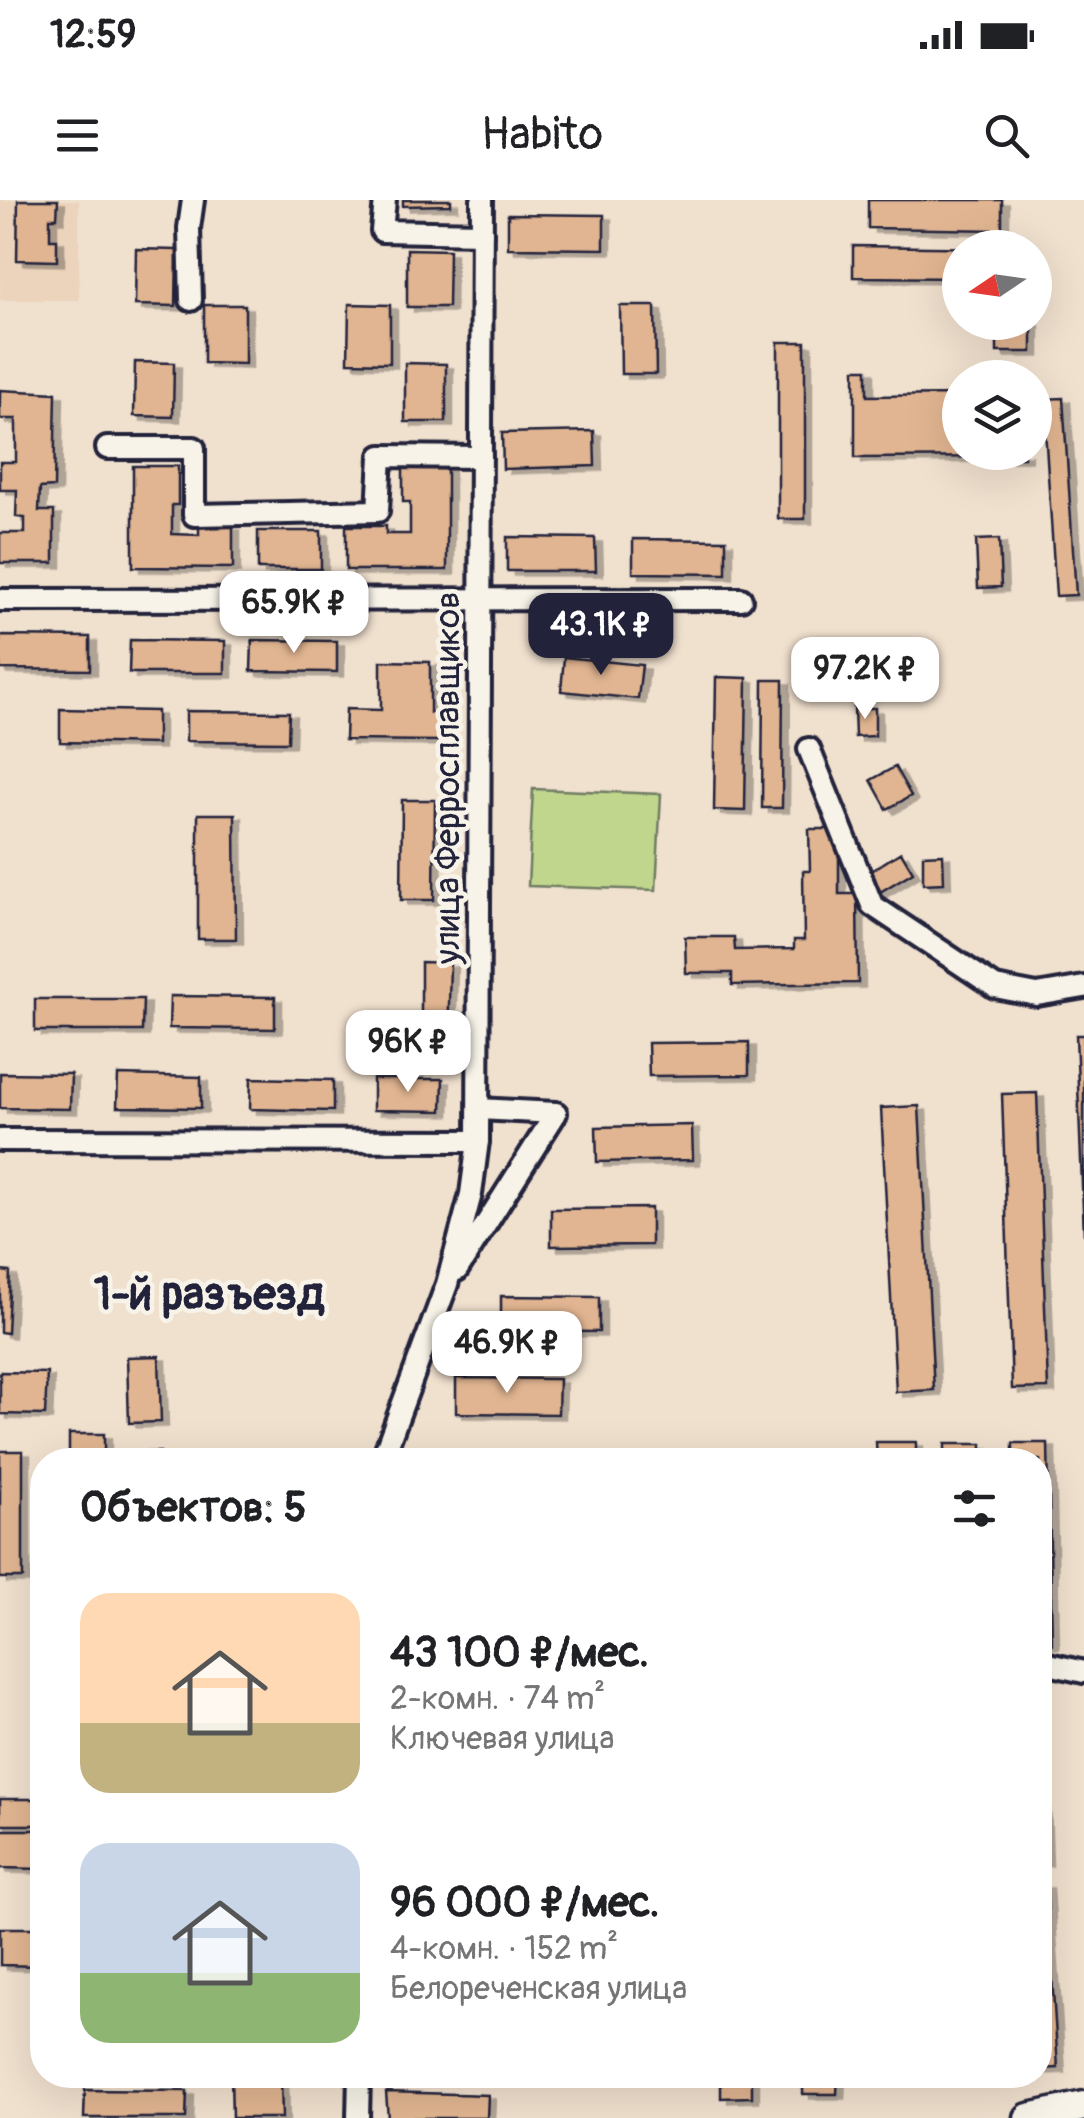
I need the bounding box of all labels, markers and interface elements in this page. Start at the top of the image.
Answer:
text: 12:59 [50,11,136,59]
text: Habito [481,107,603,163]
icon: menu [50,108,105,163]
icon: search [979,108,1034,163]
north arrow [942,230,1052,340]
map controls [942,230,1052,470]
button: layers [942,360,1052,470]
pin: 65.9K ₽ [202,571,386,656]
text: 65.9K ₽ [242,583,346,623]
street label: улица Ферросплавщиков [426,592,470,965]
pin: 43.1K ₽ [509,593,693,678]
text: 43.1K ₽ [550,605,652,645]
pin: 97.2K ₽ [773,637,957,722]
text: 97.2K ₽ [813,649,917,689]
pin: 96K ₽ [338,1010,478,1095]
text: 96K ₽ [368,1022,448,1062]
district label: 1-й разъезд [94,1267,325,1323]
pin: 46.9K ₽ [415,1311,599,1396]
text: 46.9K ₽ [454,1323,560,1363]
icon: filters [947,1481,1002,1536]
text: Объектов: 5 [80,1482,307,1534]
text: 43 100 ₽/мес. [390,1627,649,1679]
icon: home [160,1633,280,1753]
text: 2-комн. · 74 m² [390,1679,605,1719]
text: Ключевая улица [390,1719,614,1759]
text: 96 000 ₽/мес. [390,1877,660,1929]
icon: home [160,1883,280,2003]
text: 4-комн. · 152 m² [390,1929,618,1969]
text: Белореченская улица [390,1969,687,2009]

